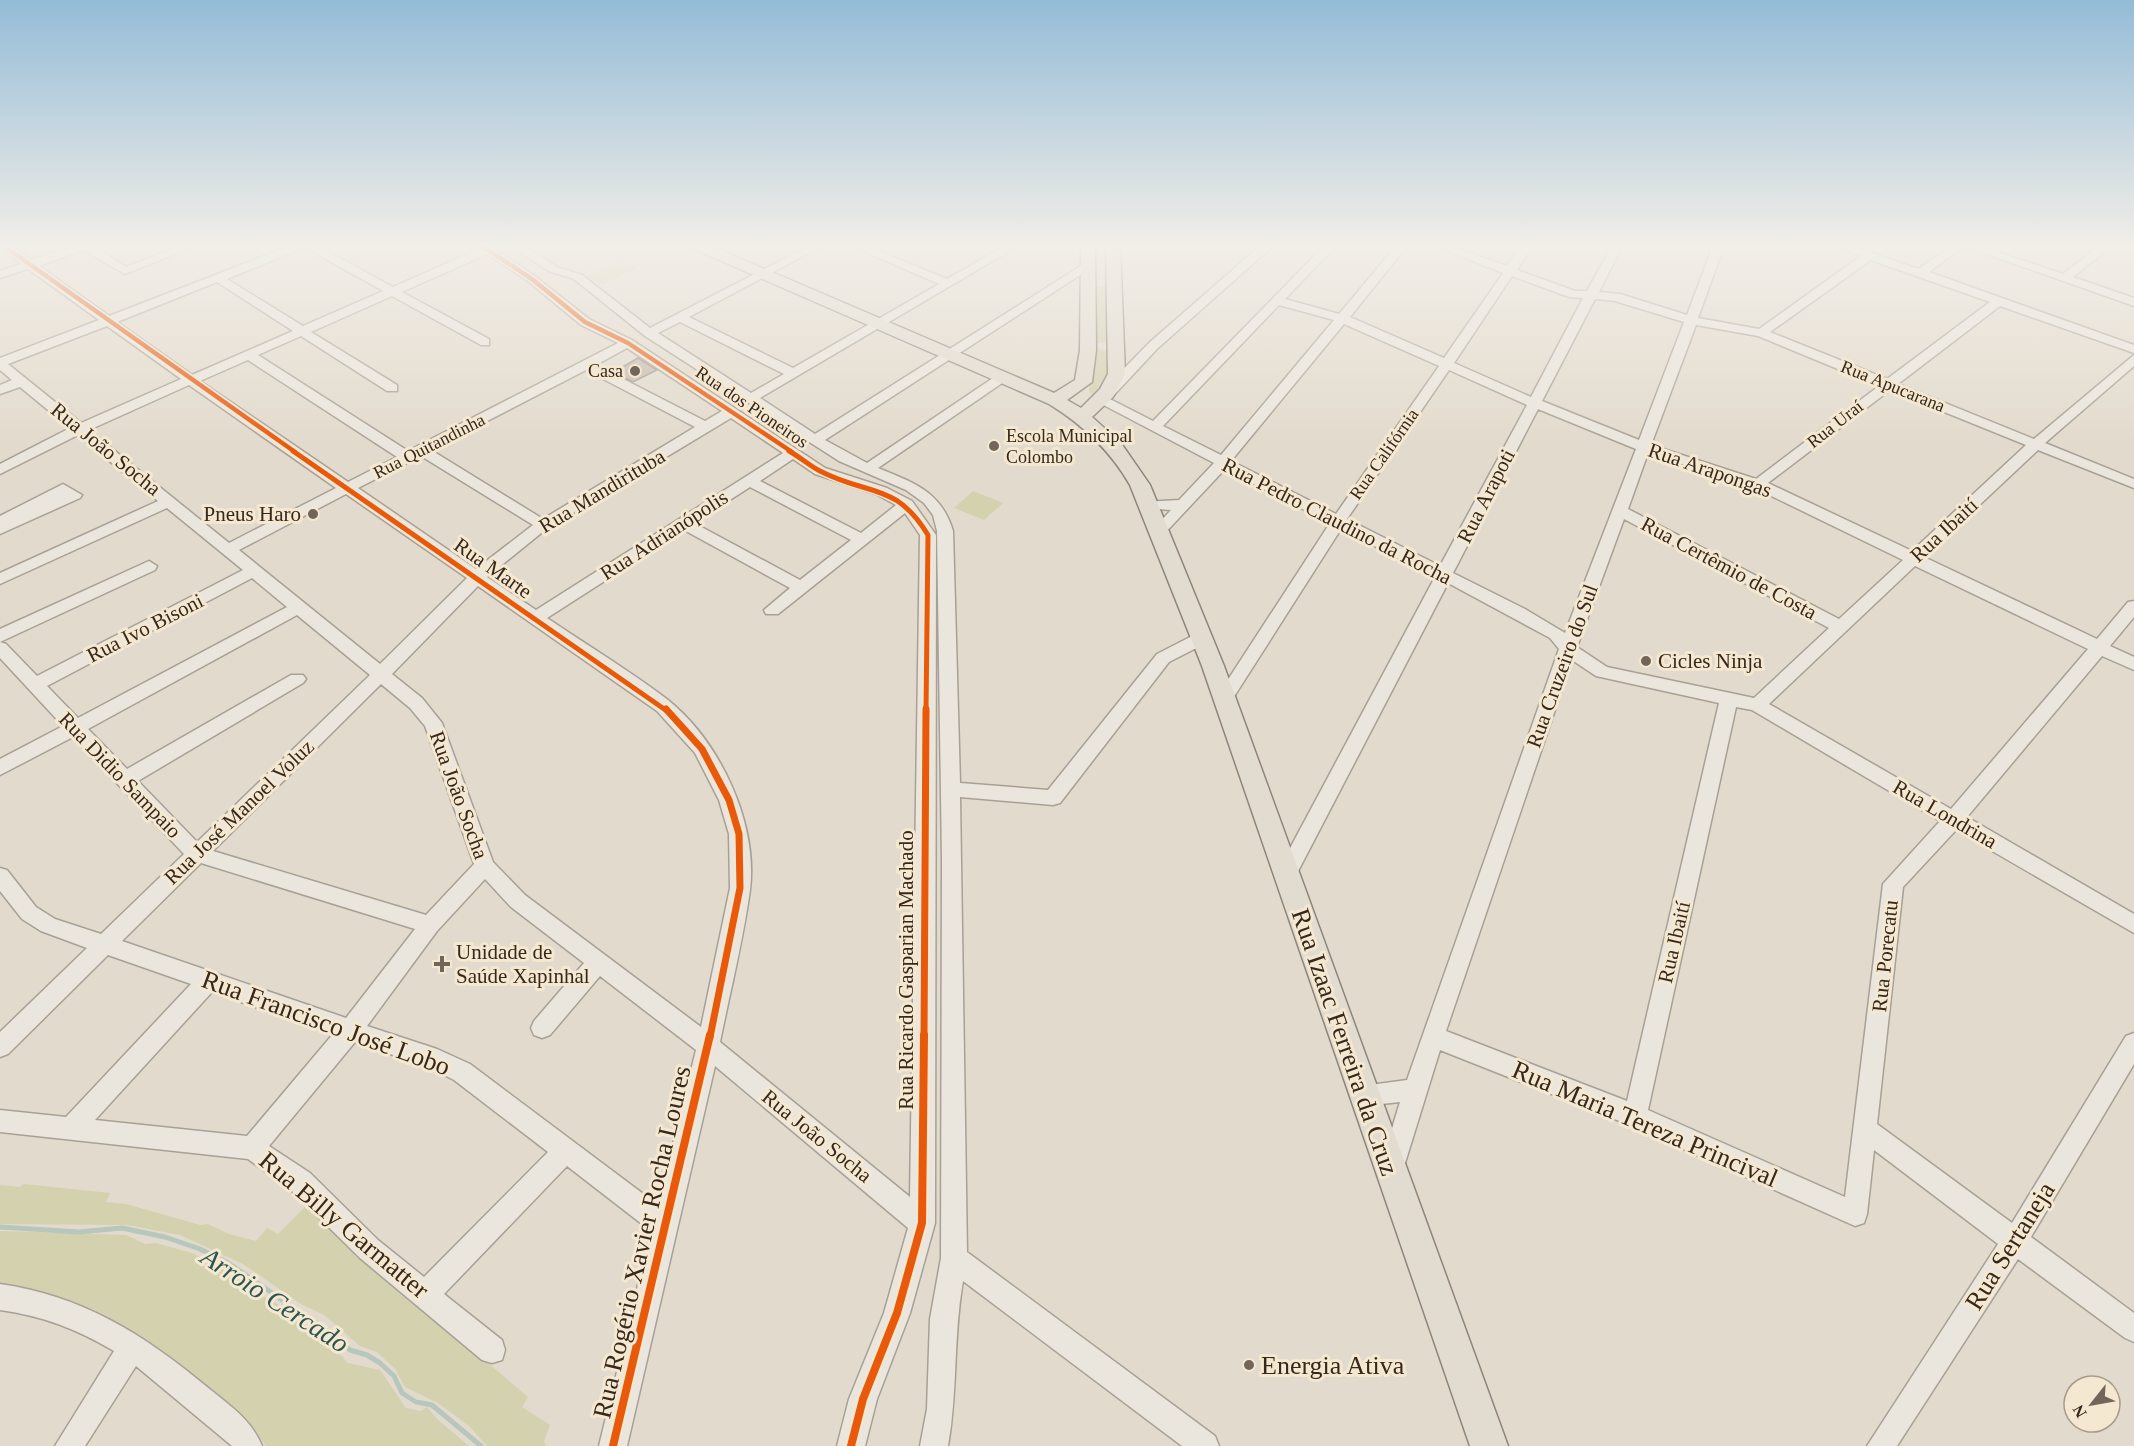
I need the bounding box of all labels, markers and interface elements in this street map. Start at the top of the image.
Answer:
street label: Rua Apucarana [1838,356,1948,416]
place label: Casa [588,361,623,381]
street label: Rua dos Pioneiros [692,362,812,452]
marker: Casa [628,364,642,378]
street label: Rua Uraí [1803,396,1867,452]
street label: Rua João Socha [46,397,166,501]
street label: Rua Califórnia [1345,405,1423,503]
street label: Rua Quitandinha [370,409,488,483]
place label: Escola Municipal Colombo [1006,426,1132,467]
street label: Rua Arapongas [1645,438,1775,502]
marker: Escola Municipal Colombo [987,439,1001,453]
street label: Rua Mandirituba [535,444,670,538]
street label: Rua Arapoti [1452,445,1520,547]
street label: Rua Pedro Claudino da Rocha [1218,453,1456,590]
street label: Rua Adrianópolis [596,485,732,585]
street label: Rua Ibaití [1905,493,1983,567]
place label: Pneus Haro [204,502,301,526]
marker: Pneus Haro [306,507,320,521]
street label: Rua Certêmio de Costa [1637,512,1821,625]
street label: Rua Marte [450,533,536,603]
street label: Rua Cruzeiro do Sul [1521,581,1603,751]
street label: Rua Ivo Bisoni [83,588,207,668]
place label: Cicles Ninja [1658,649,1763,673]
marker: Cicles Ninja [1639,654,1653,668]
street label: Rua Didio Sampaio [54,707,186,843]
street label: Rua João Socha [425,728,493,863]
street label: Rua José Manoel Voluz [159,735,319,889]
street label: Rua Londrina [1889,775,2002,854]
street label: Rua Ricardo Gasparian Machado [894,830,918,1110]
street label: Rua Porecatu [1867,898,1903,1013]
street label: Rua Ibaití [1653,899,1695,985]
street label: Rua Izaac Ferreira da Cruz [1286,905,1404,1179]
place label: Unidade de Saúde Xapinhal [456,940,590,988]
marker: Unidade de Saúde Xapinhal [433,955,451,973]
street label: Rua Francisco José Lobo [198,965,454,1081]
street label: Rua Maria Tereza Princival [1508,1055,1782,1193]
street label: Rua Rogério Xavier Rocha Loures [587,1063,697,1421]
street label: Rua João Socha [757,1084,877,1188]
street label: Rua Billy Garmatter [253,1146,435,1305]
street label: Rua Sertaneja [1959,1176,2061,1315]
water label: Arroio Cercado [194,1240,354,1359]
place label: Energia Ativa [1261,1351,1405,1380]
marker: Energia Ativa [1242,1358,1256,1372]
north arrow [2062,1374,2122,1434]
text: N [2069,1402,2090,1421]

